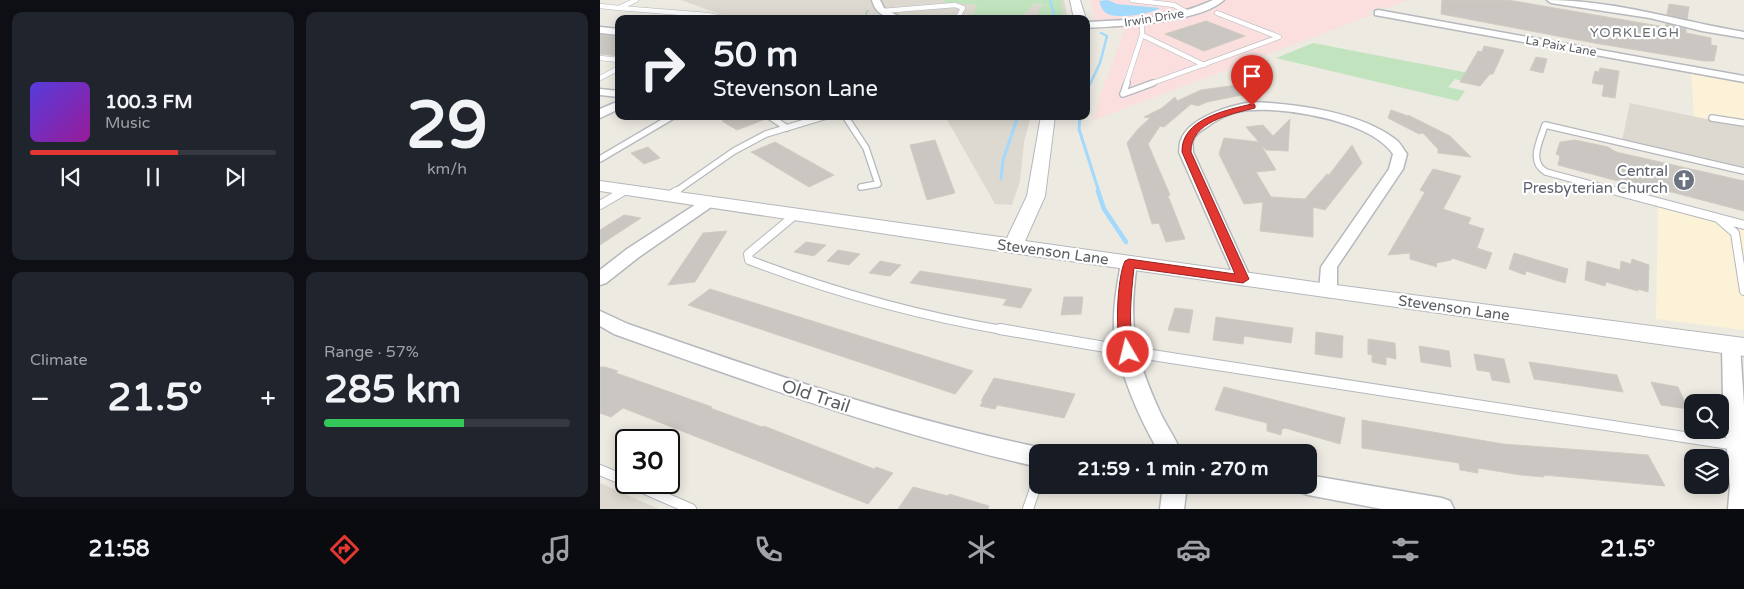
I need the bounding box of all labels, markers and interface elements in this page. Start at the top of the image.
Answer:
street label: Irwin Drive [1123,6,1185,30]
district label: YORKLEIGH [1590,24,1680,41]
street label: La Paix Lane [1525,33,1598,59]
text: 50 m [713,34,798,76]
icon: right [630,35,695,100]
pin [1231,55,1273,106]
icon: arrive [1238,62,1266,90]
text: Stevenson Lane [713,76,878,102]
text: 29 [406,87,488,166]
text: 100.3 FM [105,91,193,113]
text: Music [105,113,150,133]
text: km/h [427,159,467,179]
place label: Central Presbyterian Church [1523,162,1668,197]
icon: previous [57,163,85,191]
icon: pause [139,163,167,191]
icon: next [221,163,249,191]
church icon: Central Presbyterian Church [1672,168,1696,192]
street label: Stevenson Lane [996,235,1110,269]
street label: Stevenson Lane [1397,291,1511,325]
position arrow [1101,325,1153,377]
text: Range · 57% [324,342,419,362]
text: Climate [30,350,88,370]
text: 285 km [324,367,461,413]
text: 21.5° [108,375,203,421]
street label: Old Trail [779,375,853,417]
text: − [30,382,50,416]
text: + [260,382,276,416]
map controls [1684,394,1729,494]
button: search [1684,394,1729,439]
speed limit sign: 30 [615,429,680,494]
button: layers [1684,449,1729,494]
text: 21:59 · 1 min · 270 m [1077,458,1269,480]
icon: directions [327,532,362,567]
icon: music [539,532,574,567]
icon: phone [751,532,786,567]
icon: climate [964,532,999,567]
icon: car [1176,532,1211,567]
icon: filters [1388,532,1423,567]
text: 21:58 [89,536,150,562]
text: 21.5° [1600,536,1655,562]

